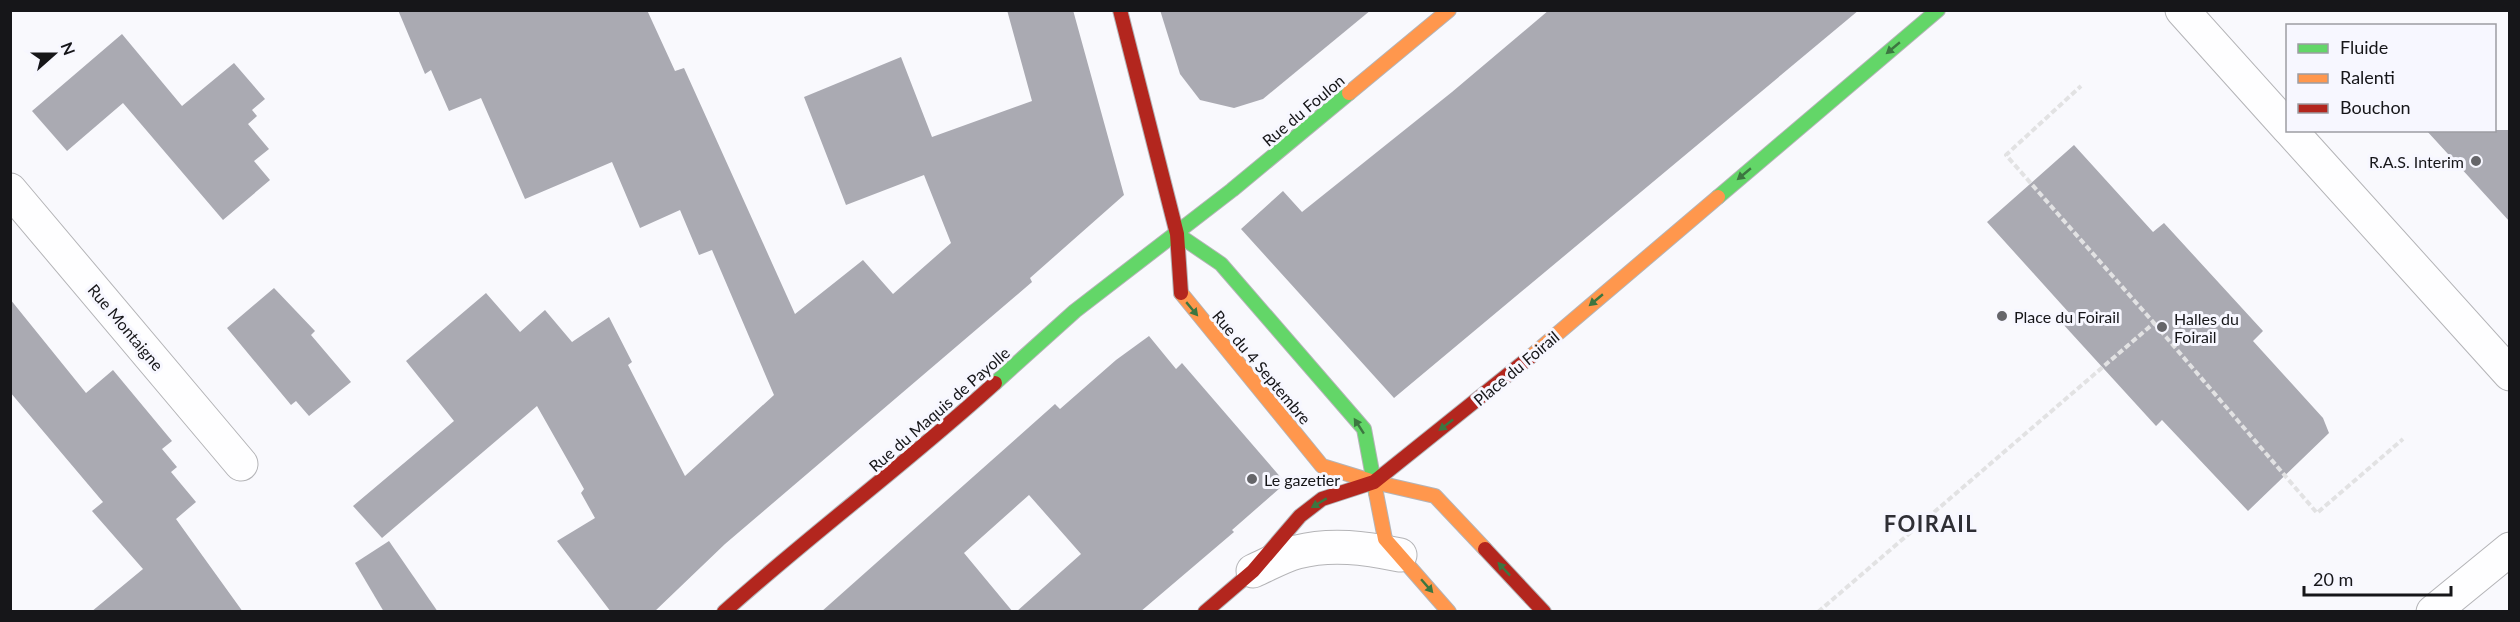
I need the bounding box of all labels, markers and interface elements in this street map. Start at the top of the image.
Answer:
north arrow [24,24,84,84]
legend [2286,24,2496,132]
text: Fluide [2340,36,2388,58]
text: N [57,39,80,58]
one-way arrow [1885,42,1901,55]
text: Ralenti [2340,66,2395,88]
street label: Rue du Foulon [1258,70,1348,150]
text: Bouchon [2340,96,2411,118]
place label: R.A.S. Interim [2369,152,2464,171]
marker: R.A.S. Interim [2469,154,2483,168]
one-way arrow [1736,168,1752,181]
street label: Rue Montaigne [84,280,168,374]
one-way arrow [1588,294,1604,307]
one-way arrow [1185,302,1198,317]
street label: Rue du 4 Septembre [1209,306,1315,428]
place label: Place du Foirail [2014,307,2120,326]
marker: Place du Foirail [1995,309,2009,323]
place label: Halles du Foirail [2174,309,2239,346]
marker: Halles du Foirail [2155,320,2169,334]
street label: Place du Foirail [1469,327,1563,409]
street label: Rue du Maquis de Payolle [865,343,1013,475]
one-way arrow [1354,418,1365,435]
one-way arrow [1438,419,1454,432]
place label: Le gazetier [1264,470,1340,489]
marker: Le gazetier [1245,472,1259,486]
one-way arrow [1311,497,1327,508]
district label: FOIRAIL [1884,510,1978,537]
scale bar [2304,559,2451,597]
one-way arrow [1498,562,1511,577]
text: 20 m [2313,568,2353,590]
one-way arrow [1420,579,1434,594]

